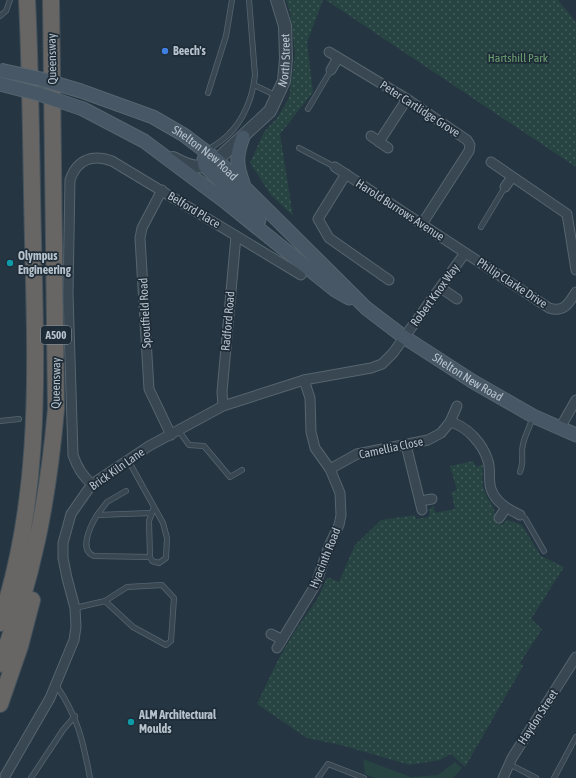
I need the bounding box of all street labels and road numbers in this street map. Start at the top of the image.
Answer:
street label: Queensway [45,33,59,85]
street label: North Street [275,33,293,89]
street label: Peter Cartlidge Grove [377,78,463,140]
street label: Shelton New Road [170,123,241,183]
street label: Harold Burrows Avenue [353,176,447,244]
street label: Belford Place [165,189,223,231]
street label: Philip Clarke Drive [474,255,550,311]
street label: Robert Knox Way [408,261,462,329]
street label: Spoutfield Road [136,277,154,349]
street label: Radford Road [218,290,238,352]
road number: A500 [41,326,71,344]
street label: Shelton New Road [430,350,505,404]
street label: Queensway [49,357,63,409]
street label: Camellia Close [358,434,424,462]
street label: Brick Kiln Lane [87,445,147,493]
street label: Hyacinth Road [306,526,344,590]
street label: Haydon Street [515,687,561,747]

